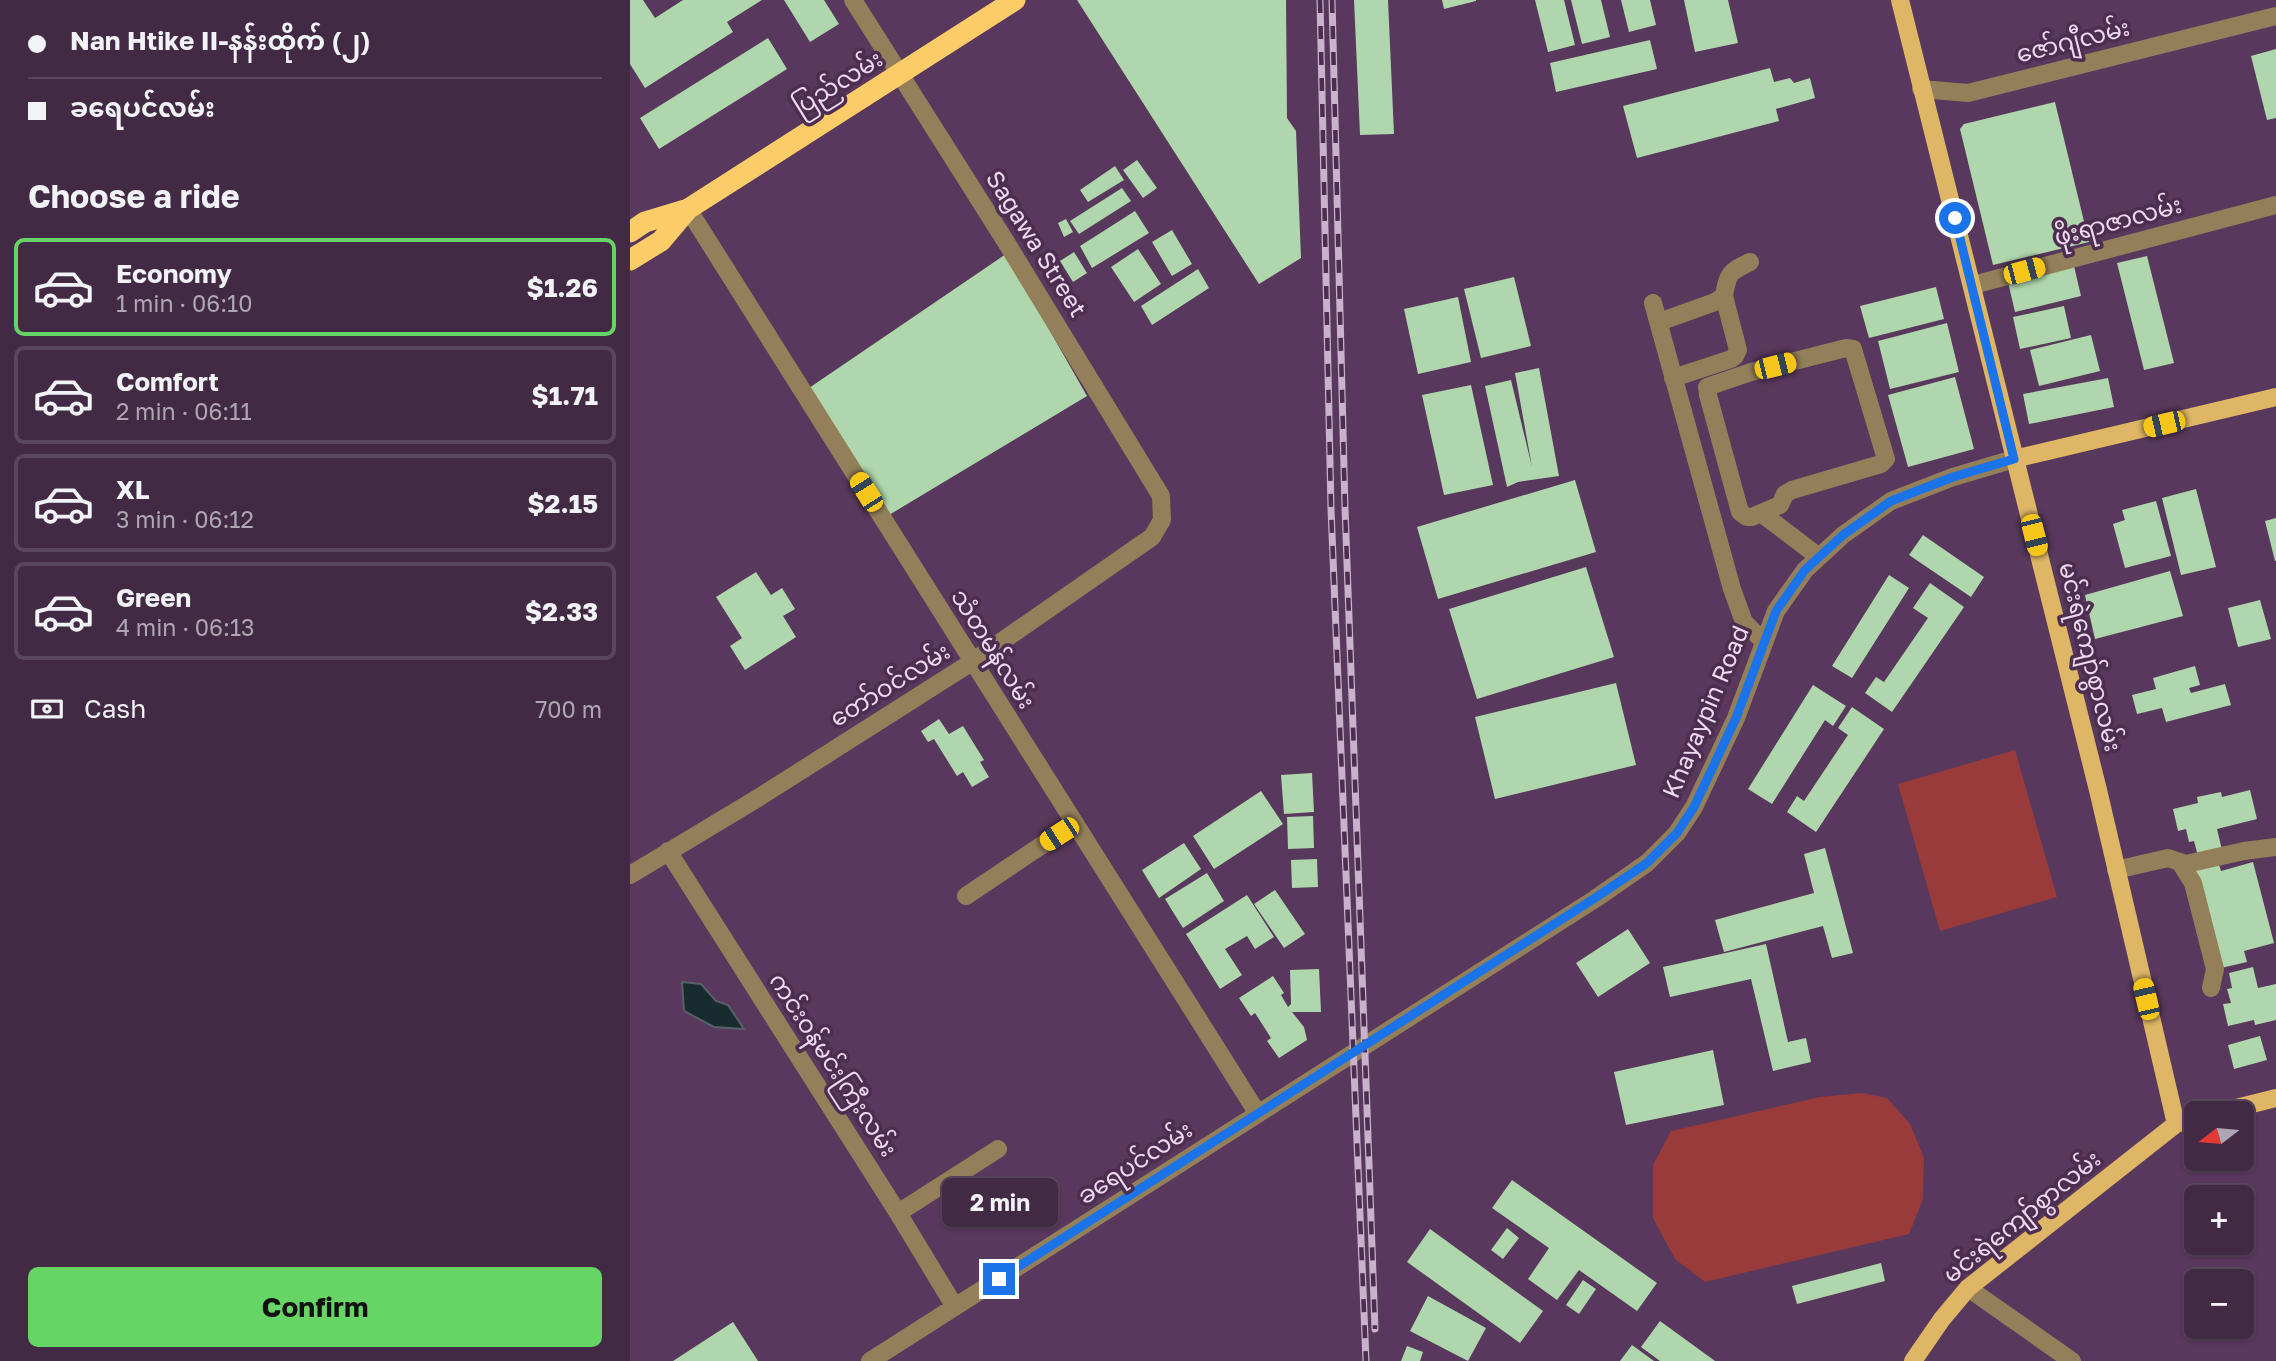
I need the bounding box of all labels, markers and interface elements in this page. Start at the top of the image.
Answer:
street label: ဇော်ဂျီလမ်း [2013,11,2134,73]
text: Nan Htike II-နန်းထိုက် (၂) [70,25,370,56]
street label: ပြည်လမ်း [787,43,890,126]
text: ခရေပင်လမ်း [70,92,215,123]
street label: Sagawa Street [981,165,1094,322]
text: Choose a ride [28,177,240,215]
street label: ဖိုးရာဇာလမ်း [2051,189,2186,256]
route start [1939,202,1971,234]
car [2001,255,2048,287]
icon: car [32,256,95,319]
text: Economy [116,258,232,289]
text: $1.26 [526,272,598,303]
text: 1 min · 06:10 [116,289,252,317]
car [1753,351,1798,381]
icon: car [32,364,95,427]
text: Comfort [116,366,219,397]
text: $1.71 [531,380,598,411]
text: 2 min · 06:11 [116,397,252,425]
car [2142,409,2187,439]
car [846,469,887,515]
icon: car [32,472,95,535]
text: XL [116,474,150,505]
text: $2.15 [527,488,598,519]
text: 3 min · 06:12 [116,505,254,533]
car [2019,512,2050,558]
street label: မင်းရဲကျော်စွာလမ်း [2048,559,2129,756]
icon: car [32,580,95,643]
text: Green [116,582,191,613]
street label: သံတမန်လမ်း [941,583,1042,717]
text: $2.33 [525,596,598,627]
text: 4 min · 06:13 [116,613,255,641]
street label: Khayaypin Road [1655,621,1754,802]
street label: တော်ဝင်လမ်း [824,635,955,732]
icon: cash [28,690,66,728]
text: Cash [84,693,146,724]
text: 700 m [535,695,602,723]
car [1036,814,1083,854]
street label: ကင်းဝန်မင်းကြီးလမ်း [759,967,904,1165]
car [2132,976,2161,1022]
north arrow [2184,1101,2254,1171]
map controls [2184,1101,2254,1339]
street label: ခရေပင်လမ်း [1071,1114,1200,1215]
street label: မင်းရဲကျော်စွာလမ်း [1936,1143,2109,1293]
callout: 2 min [941,1178,1057,1226]
button: + [2184,1185,2254,1255]
text: 2 min [970,1188,1030,1216]
route end [983,1263,1015,1295]
button: Confirm [28,1267,602,1347]
button: − [2184,1269,2254,1339]

